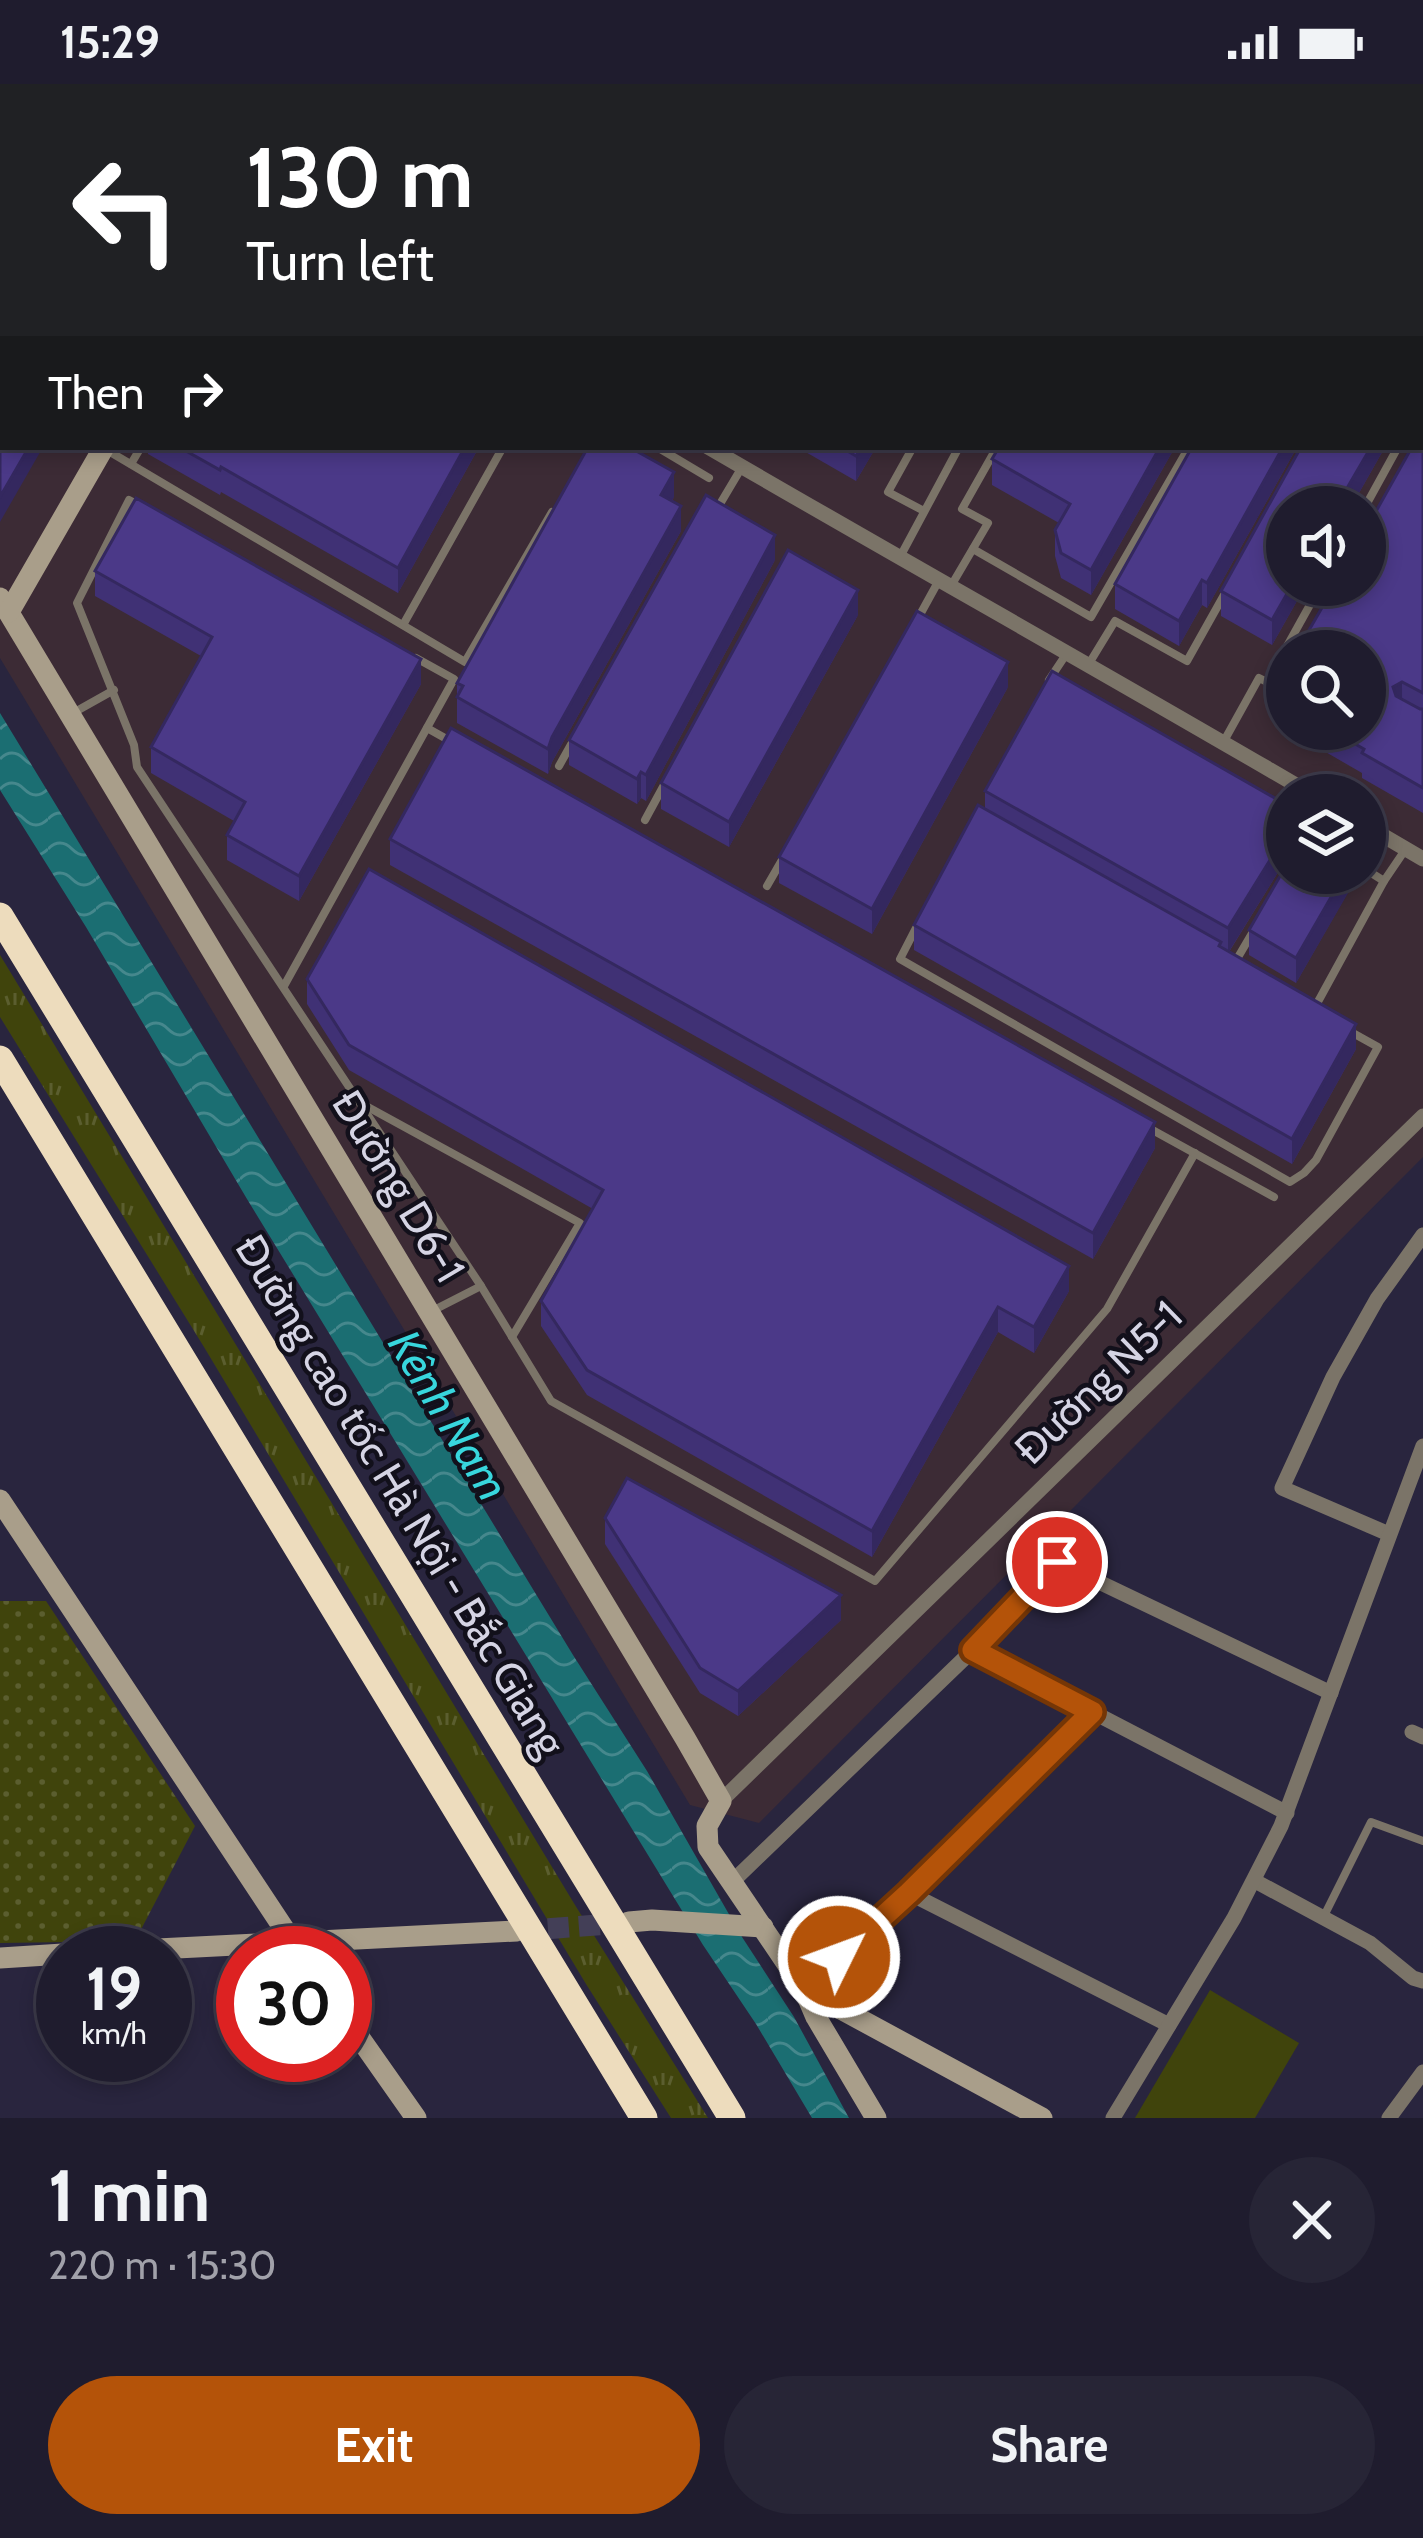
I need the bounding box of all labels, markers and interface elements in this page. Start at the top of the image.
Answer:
text: 15:29 [60,15,160,69]
text: 130 m [246,126,473,228]
icon: left [48,132,204,288]
text: Turn left [246,228,434,294]
icon: right [168,360,234,426]
text: Then [48,366,144,420]
map controls [1266,486,1386,894]
button: sound [1266,486,1386,606]
button: search [1266,630,1386,750]
button: layers [1266,774,1386,894]
street label: Đường D6-1 [321,1081,477,1291]
street label: Đường cao tốc Hà Nội - Bắc Giang [225,1225,578,1766]
street label: Đường N5-1 [1003,1289,1193,1475]
water label: Kênh Nam [377,1320,521,1510]
pin [1006,1511,1108,1613]
icon: arrive [1024,1529,1090,1595]
position arrow [776,1894,902,2020]
speed limit sign: 30 [216,1926,372,2082]
text: 19 [86,1952,142,2025]
text: km/h [81,2015,147,2052]
text: 1 min [48,2152,210,2239]
button: close [1249,2157,1375,2283]
text: 220 m · 15:30 [48,2241,276,2289]
button: Exit [48,2376,700,2514]
button: Share [724,2376,1375,2514]

